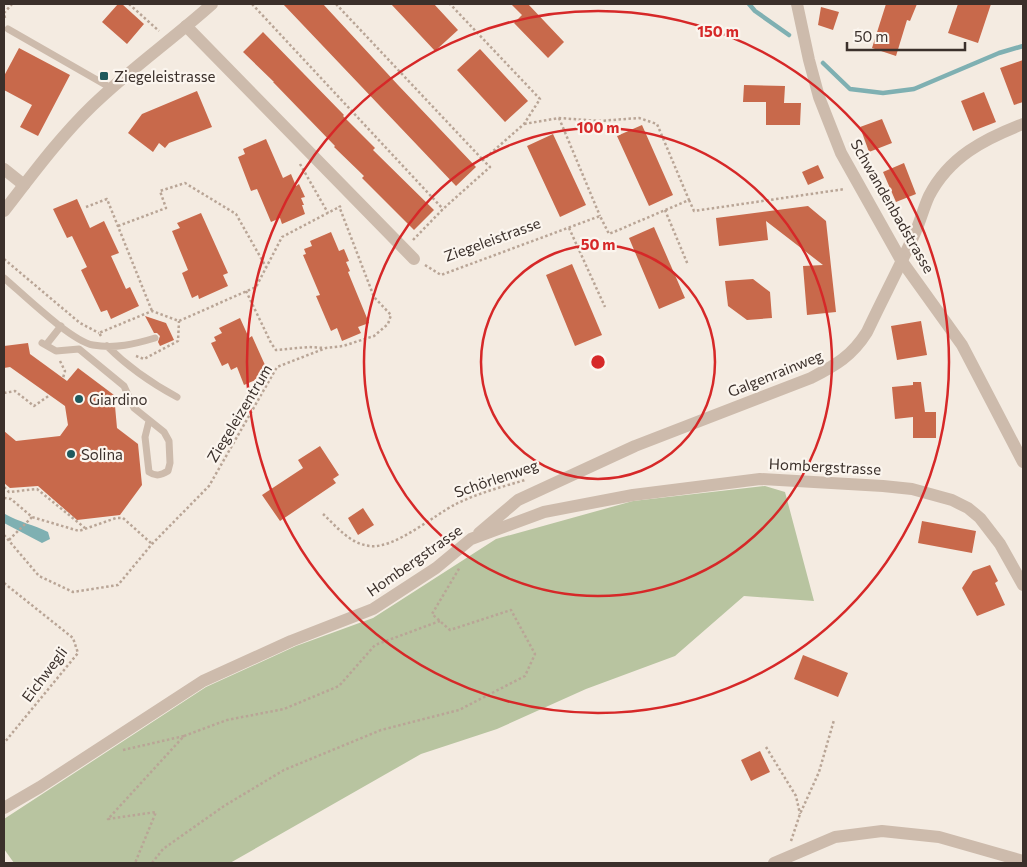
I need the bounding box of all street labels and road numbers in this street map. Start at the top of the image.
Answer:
street label: Schwandenbadstrasse [847,136,939,276]
street label: Ziegeleistrasse [441,213,543,265]
street label: Galgenrainweg [725,346,825,400]
street label: Ziegeleizentrum [203,361,275,465]
street label: Hombergstrasse [768,454,882,478]
street label: Schörlenweg [452,455,540,501]
street label: Hombergstrasse [363,520,465,600]
street label: Eichwegli [18,643,70,705]

